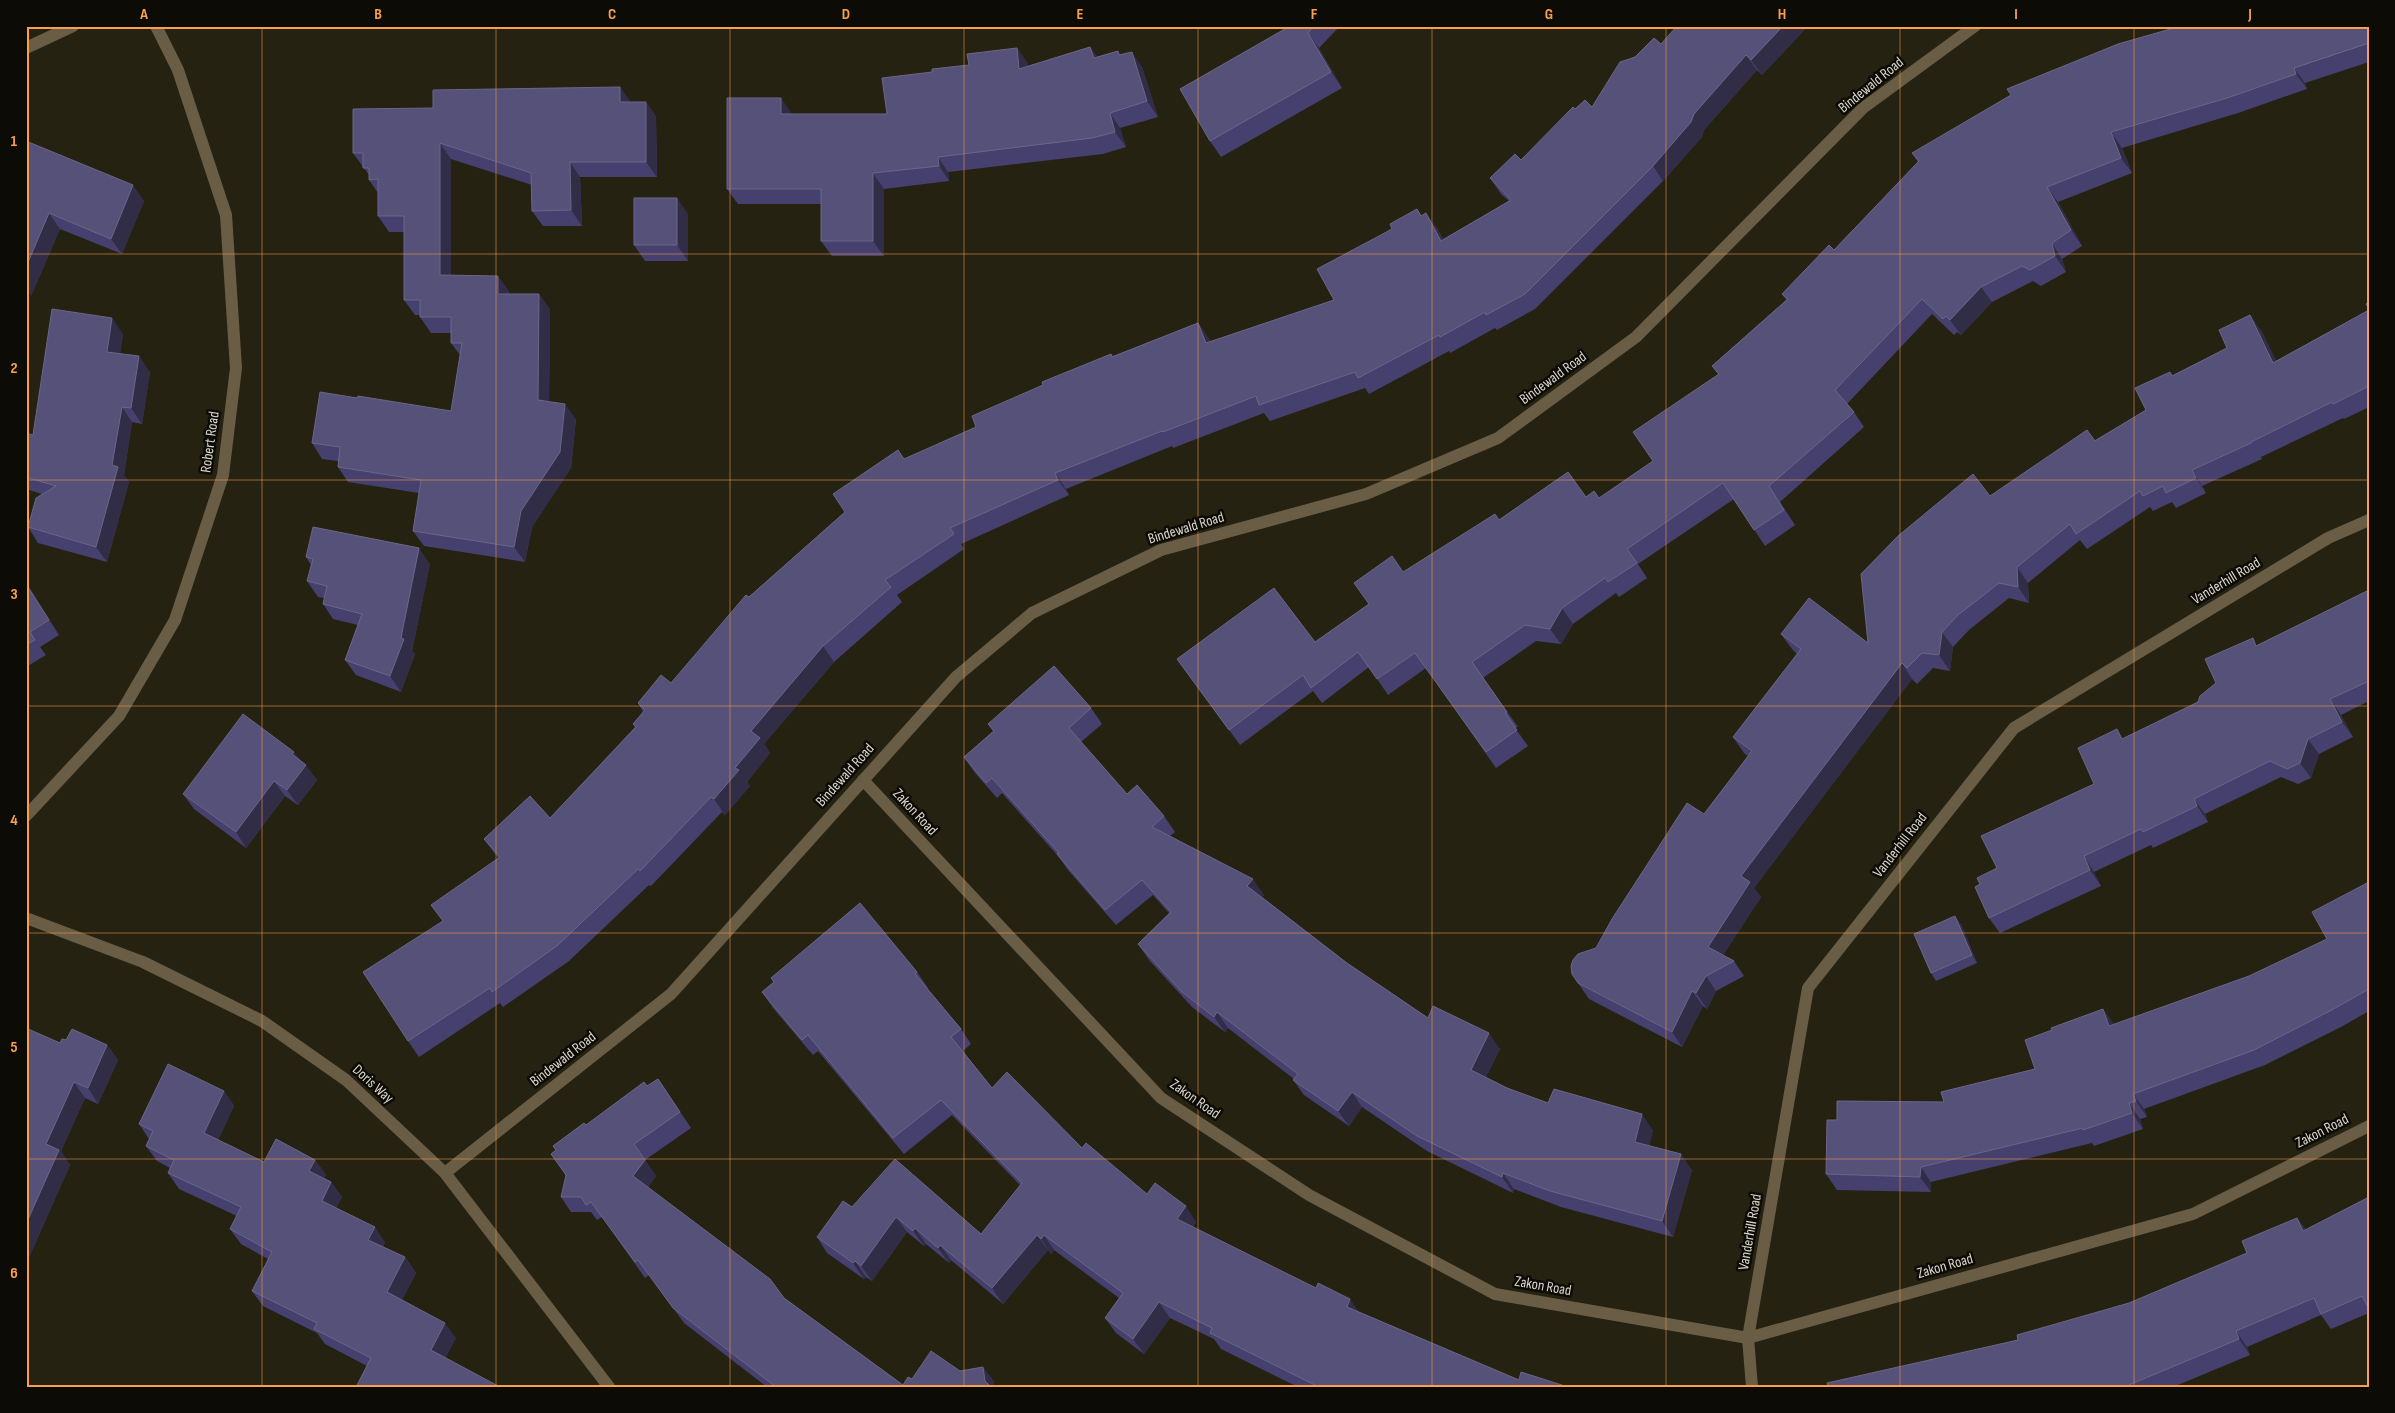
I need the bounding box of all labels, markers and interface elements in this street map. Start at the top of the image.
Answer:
text: A [139,5,148,24]
text: B [374,5,382,24]
text: C [608,5,616,24]
text: D [842,5,850,24]
text: E [1077,5,1084,24]
text: F [1311,5,1318,24]
text: G [1545,5,1553,24]
text: H [1778,5,1786,24]
text: I [2014,5,2018,24]
text: J [2247,5,2252,24]
street label: Bindewald Road [1835,53,1907,117]
text: 1 [11,132,18,151]
street label: Bindewald Road [1516,347,1590,409]
text: 2 [10,359,18,378]
street label: Robert Road [196,410,224,474]
street label: Bindewald Road [1146,507,1226,549]
street label: Vanderhill Road [2188,553,2264,609]
text: 3 [10,585,18,604]
street label: Bindewald Road [812,739,878,811]
street label: Zakon Road [888,785,942,839]
street label: Vanderhill Road [1869,809,1931,881]
text: 4 [10,811,18,830]
street label: Bindewald Road [526,1027,600,1091]
text: 5 [10,1038,18,1057]
street label: Doris Way [348,1060,398,1108]
street label: Zakon Road [1166,1075,1224,1123]
street label: Zakon Road [2292,1110,2352,1152]
street label: Vanderhill Road [1734,1192,1766,1272]
street label: Zakon Road [1915,1249,1975,1283]
text: 6 [10,1264,18,1283]
street label: Zakon Road [1513,1272,1573,1300]

